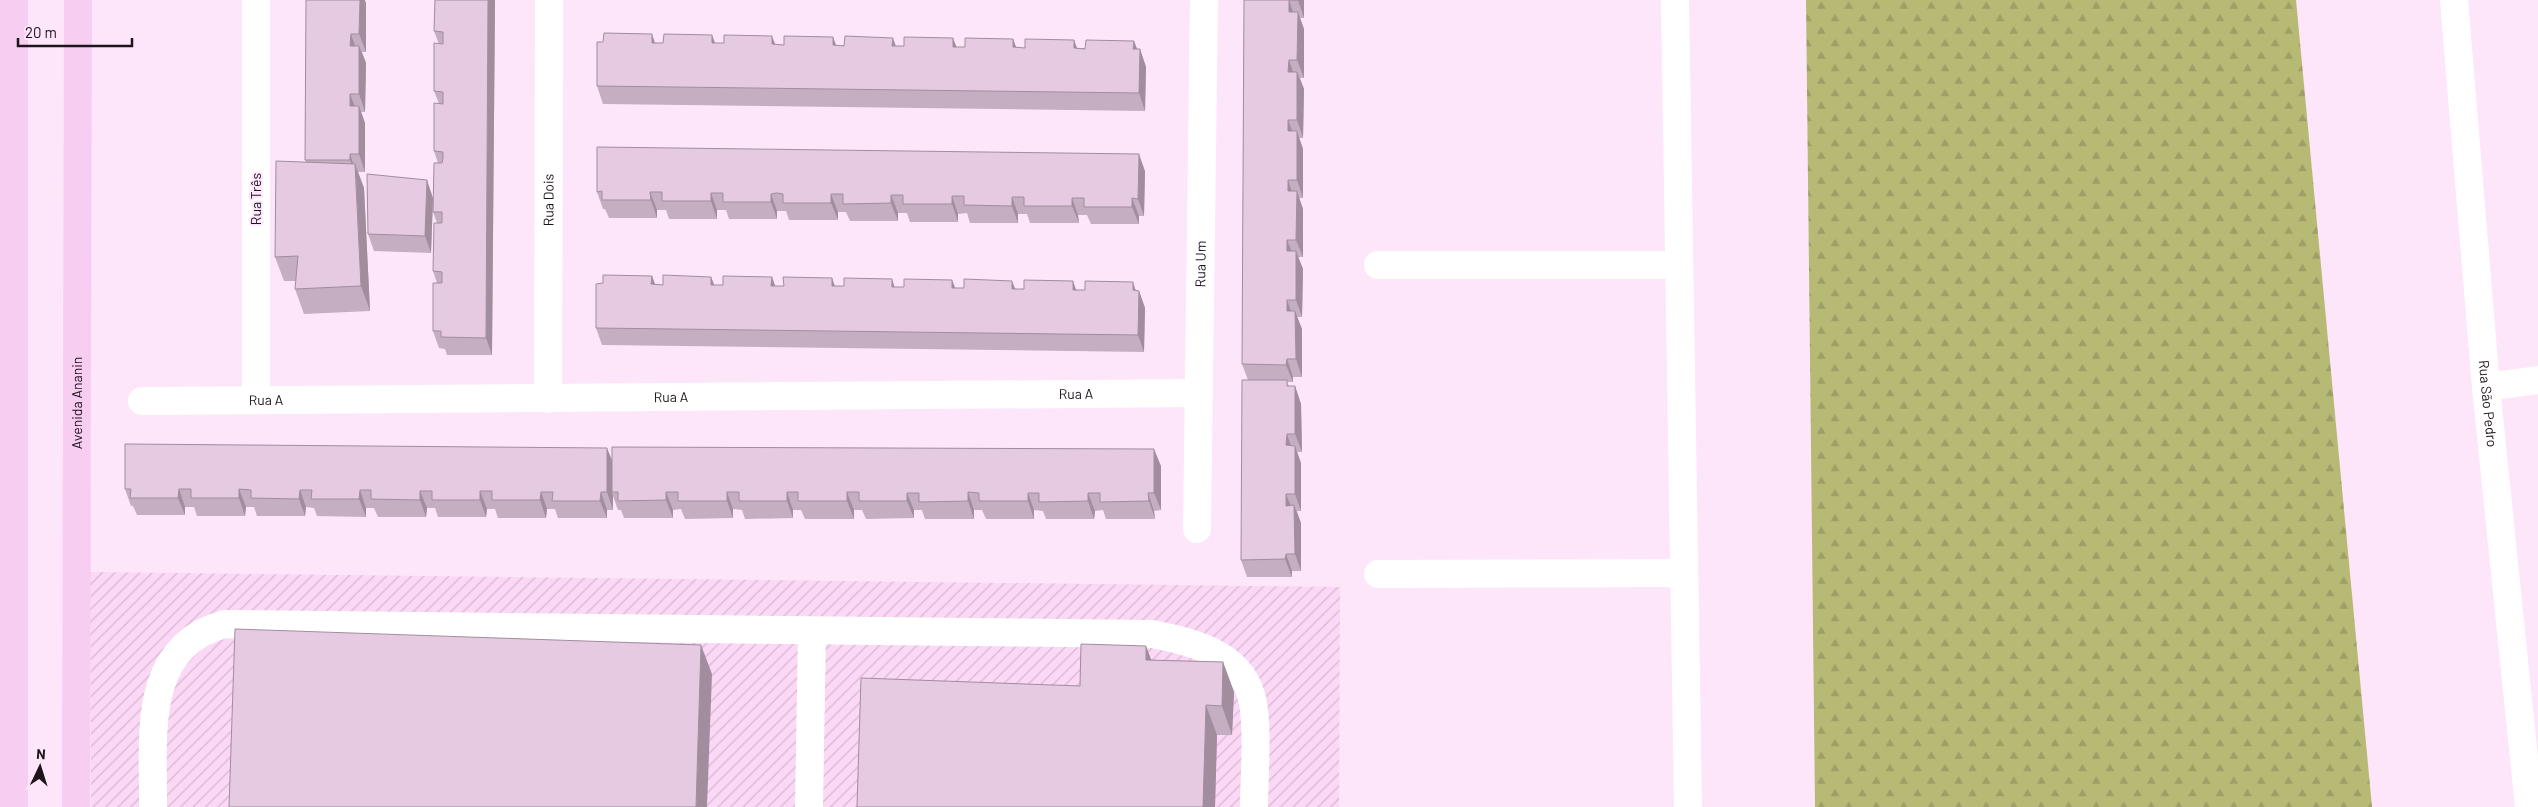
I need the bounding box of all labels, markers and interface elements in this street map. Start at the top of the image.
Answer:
scale bar [18,15,131,47]
text: 20 m [25,23,57,41]
street label: Rua Três [247,173,264,225]
street label: Rua Dois [539,173,557,226]
street label: Rua Um [1191,241,1209,287]
street label: Avenida Ananin [68,357,85,449]
street label: Rua São Pedro [2476,359,2501,448]
street label: Rua A [1059,385,1094,402]
street label: Rua A [654,388,689,405]
street label: Rua A [249,391,284,408]
north arrow [15,742,65,792]
text: N [36,745,46,762]

